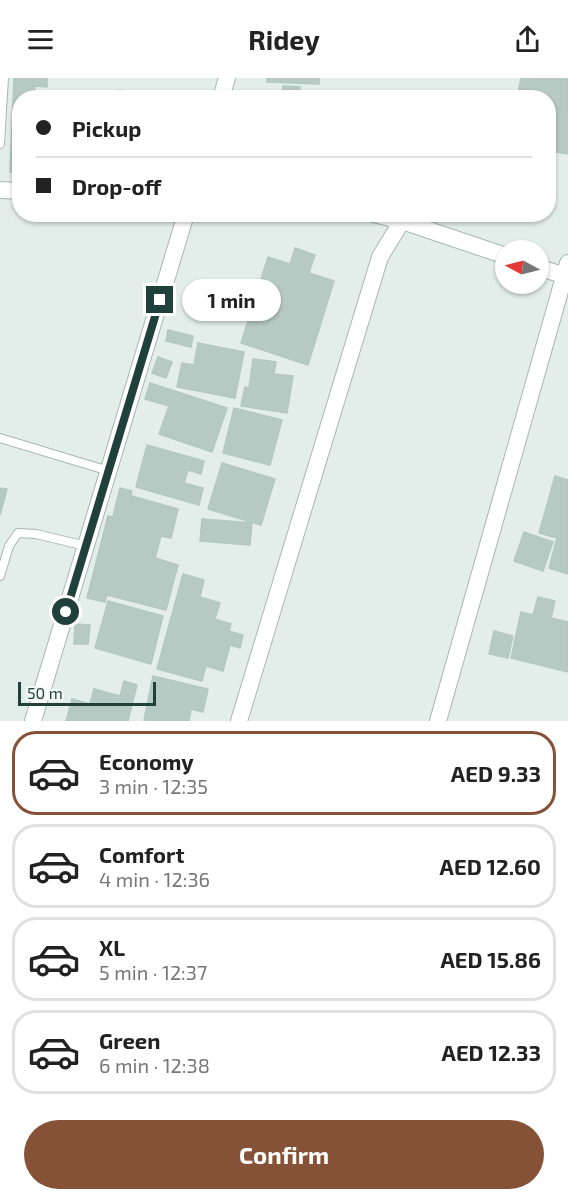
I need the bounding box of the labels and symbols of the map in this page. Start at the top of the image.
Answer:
north arrow [495,240,549,294]
callout: 1 min [181,279,280,321]
route end [146,286,173,313]
route start [52,598,79,625]
scale bar [18,679,156,706]

